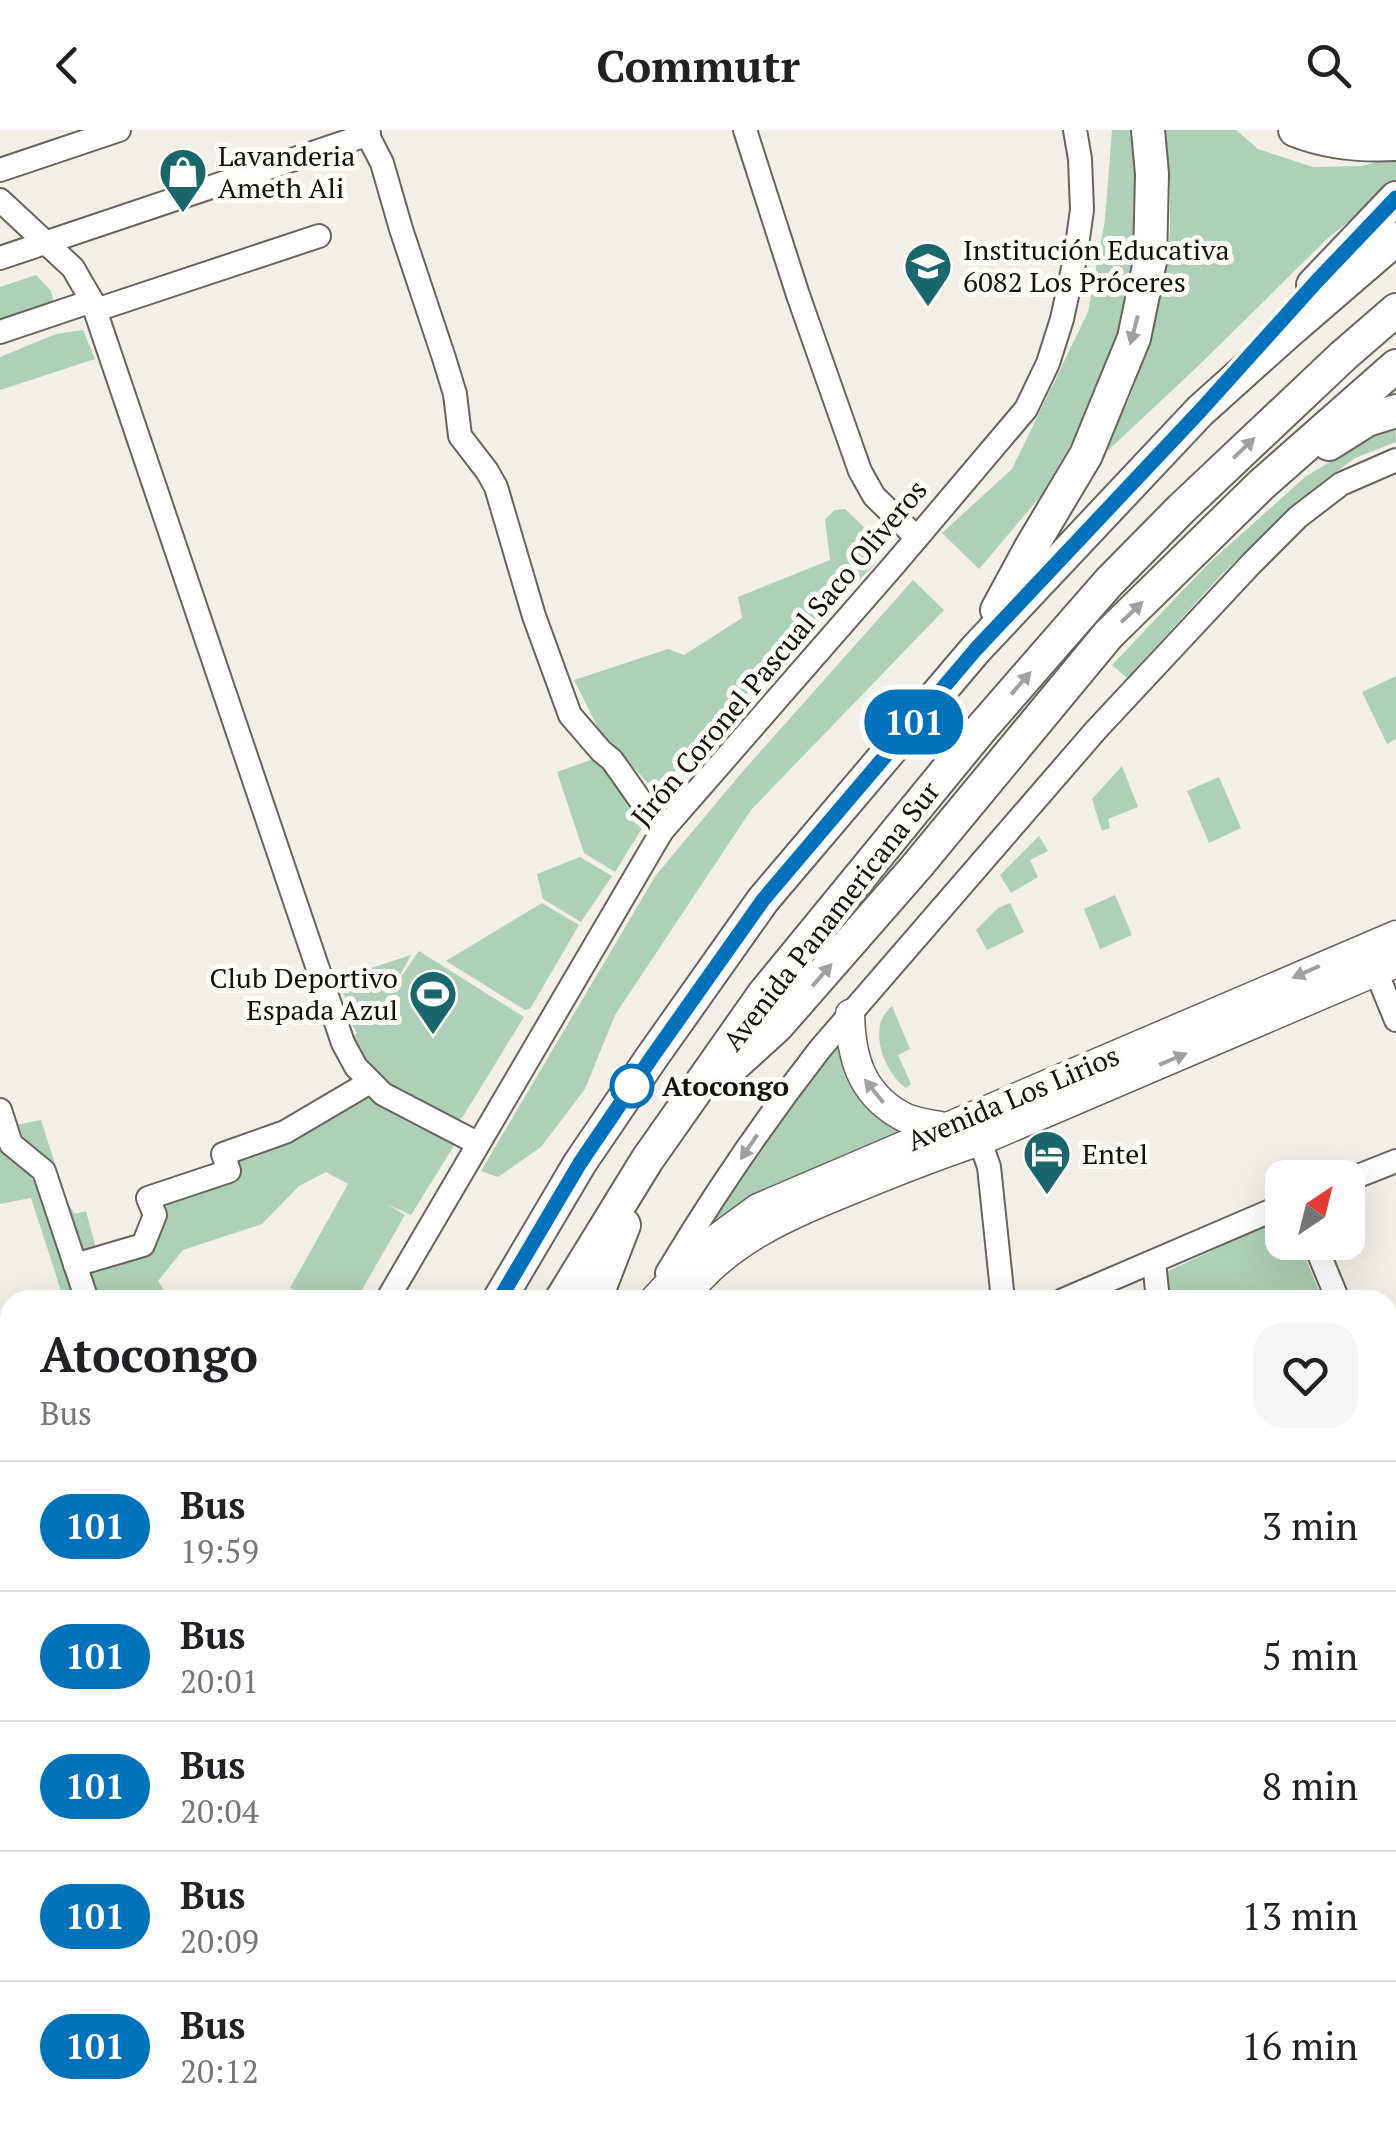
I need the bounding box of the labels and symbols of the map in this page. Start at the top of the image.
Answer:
place label: Lavanderia Ameth Ali [218,137,355,206]
shop icon: Lavanderia Ameth Ali [157,146,209,214]
place label: Institución Educativa 6082 Los Próceres [963,231,1230,300]
school or university icon: Institución Educativa 6082 Los Próceres [902,240,954,308]
one-way arrow [1126,315,1142,346]
one-way arrow [1232,437,1256,460]
street label: Jirón Coronel Pascual Saco Oliveros [622,472,935,834]
one-way arrow [1119,600,1143,624]
one-way arrow [1009,671,1031,696]
line badge: 101 [856,690,972,754]
street label: Avenida Panamericana Sur [714,773,948,1058]
place label: Club Deportivo Espada Azul [209,959,398,1028]
one-way arrow [811,963,833,988]
one-way arrow [1291,964,1321,980]
sports icon: Club Deportivo Espada Azul [407,968,459,1036]
street label: Avenida Los Lirios [901,1036,1124,1159]
one-way arrow [1158,1050,1188,1066]
marker: Atocongo [611,1065,653,1107]
place label: Atocongo [662,1067,789,1104]
one-way arrow [864,1078,885,1104]
hotel icon: Entel [1021,1128,1073,1196]
one-way arrow [740,1134,759,1161]
place label: Entel [1082,1135,1148,1172]
north arrow [1265,1160,1365,1260]

